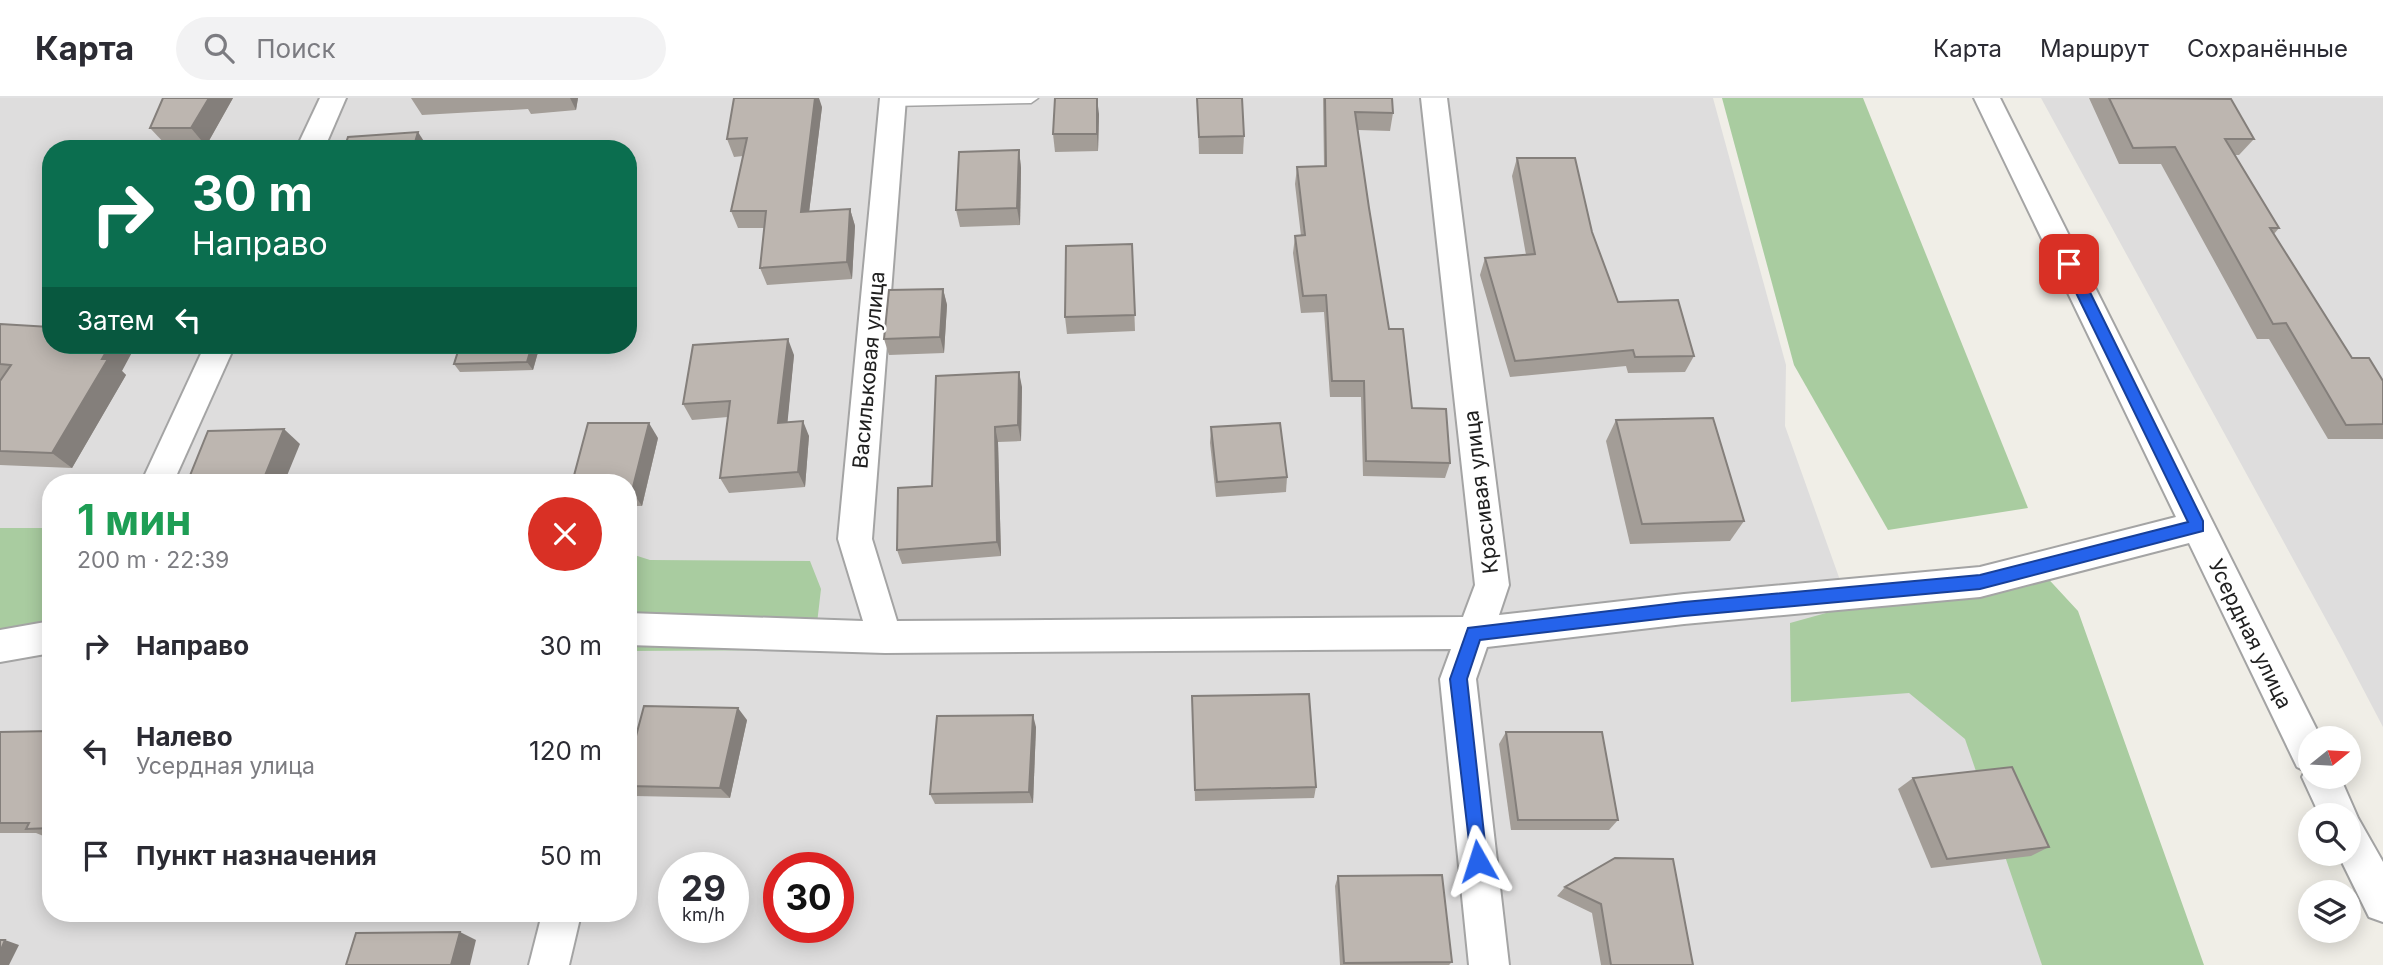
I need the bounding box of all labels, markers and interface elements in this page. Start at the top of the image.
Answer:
search box [176,17,666,80]
text: Карта [35,28,134,68]
icon: search [200,29,238,67]
text: Поиск [256,33,335,64]
text: Карта [1933,34,2002,63]
text: Маршрут [2040,34,2149,63]
text: Сохранённые [2187,34,2348,63]
text: 30 m [192,164,313,223]
icon: right [77,168,168,259]
text: Направо [192,224,328,263]
pin [2039,234,2099,294]
icon: arrive [2050,245,2088,283]
street label: Васильковая улица [847,270,890,470]
icon: left [169,301,207,339]
text: Затем [77,305,155,336]
street label: Красивая улица [1458,409,1503,575]
text: 1 мин [77,494,191,545]
button: close [528,497,602,571]
text: 200 m · 22:39 [77,546,229,574]
street label: Усердная улица [2203,555,2297,713]
icon: right [77,627,115,665]
text: Направо [136,630,249,661]
text: 30 m [539,630,602,661]
text: Налево [136,721,233,752]
north arrow [2298,726,2361,789]
map controls [2298,726,2361,943]
icon: left [77,732,115,770]
text: 120 m [529,735,602,766]
text: Усердная улица [136,752,315,780]
button: search [2298,803,2361,866]
position arrow [1441,824,1515,898]
icon: arrive [77,837,115,875]
text: Пункт назначения [136,840,377,871]
text: 50 m [540,840,602,871]
speed limit sign: 30 [763,852,854,943]
text: 29 [681,867,726,909]
button: layers [2298,880,2361,943]
text: km/h [682,904,725,925]

